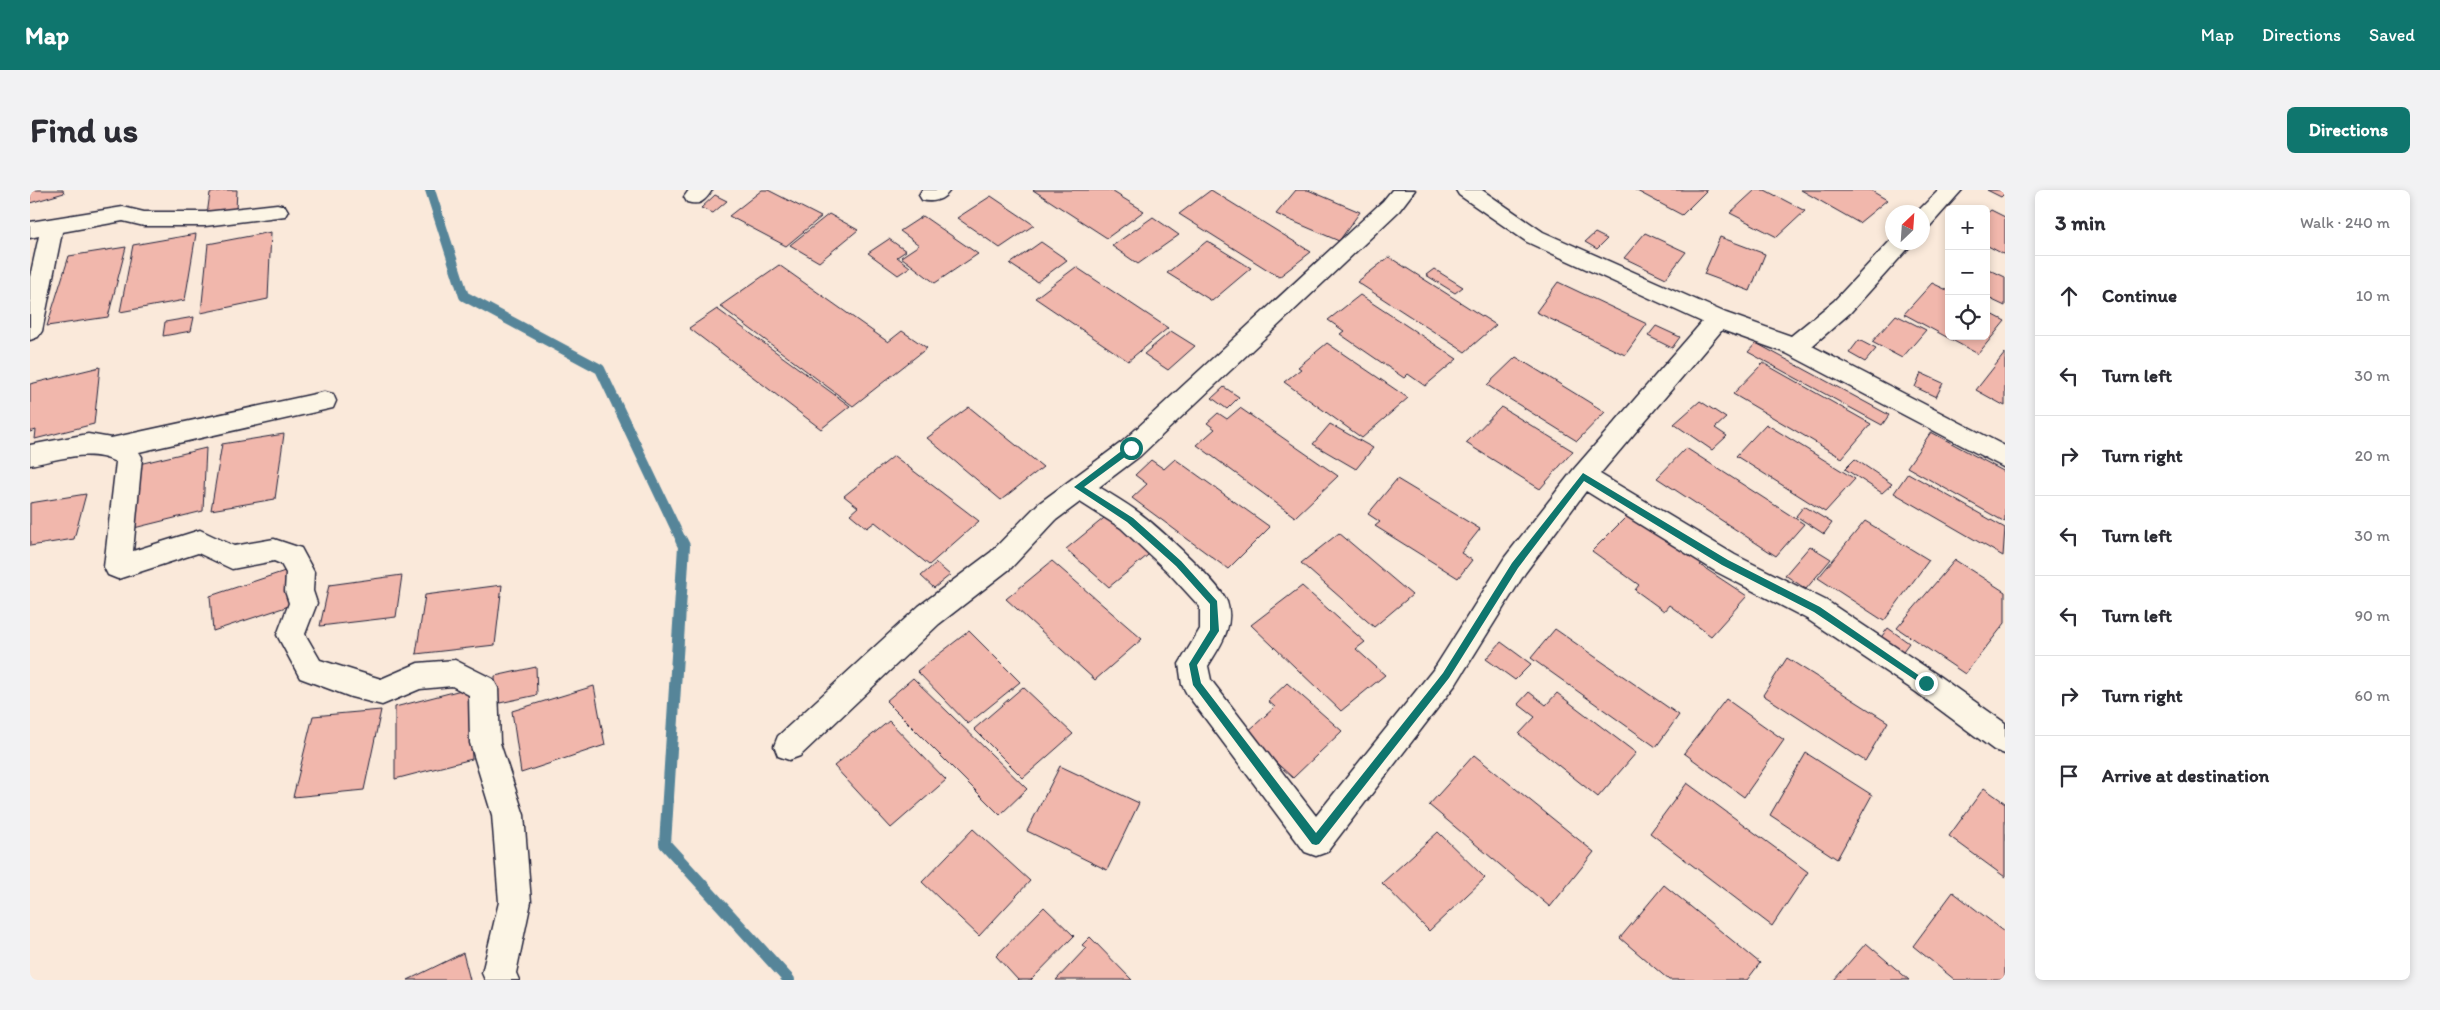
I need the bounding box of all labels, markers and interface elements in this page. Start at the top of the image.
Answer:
text: Map [25,21,69,50]
text: Map [2201,24,2234,46]
text: Directions [2262,24,2341,46]
text: Saved [2369,24,2415,46]
button: Directions [2287,107,2410,153]
text: Find us [30,109,138,151]
north arrow [1885,205,1930,250]
map controls [1945,205,1990,340]
button: + [1945,205,1990,250]
text: 3 min [2055,210,2105,235]
text: Walk · 240 m [2300,213,2390,232]
button: − [1945,250,1990,295]
icon: ahead [2055,282,2083,310]
text: Continue [2102,284,2177,307]
text: 10 m [2356,286,2390,305]
button: locate [1945,295,1990,340]
icon: left [2055,362,2083,390]
text: Turn left [2102,364,2172,387]
text: 30 m [2354,366,2390,385]
route start [1120,437,1143,460]
icon: right [2055,442,2083,470]
text: Turn right [2102,444,2183,467]
text: 20 m [2355,446,2390,465]
icon: left [2055,522,2083,550]
text: Turn left [2102,524,2172,547]
text: 30 m [2354,526,2390,545]
icon: left [2055,602,2083,630]
text: Turn left [2102,604,2172,627]
text: 90 m [2355,606,2390,625]
route end [1915,672,1938,695]
icon: right [2055,682,2083,710]
text: Turn right [2102,684,2183,707]
text: 60 m [2355,686,2390,705]
icon: arrive [2055,762,2083,790]
text: Arrive at destination [2102,764,2269,787]

